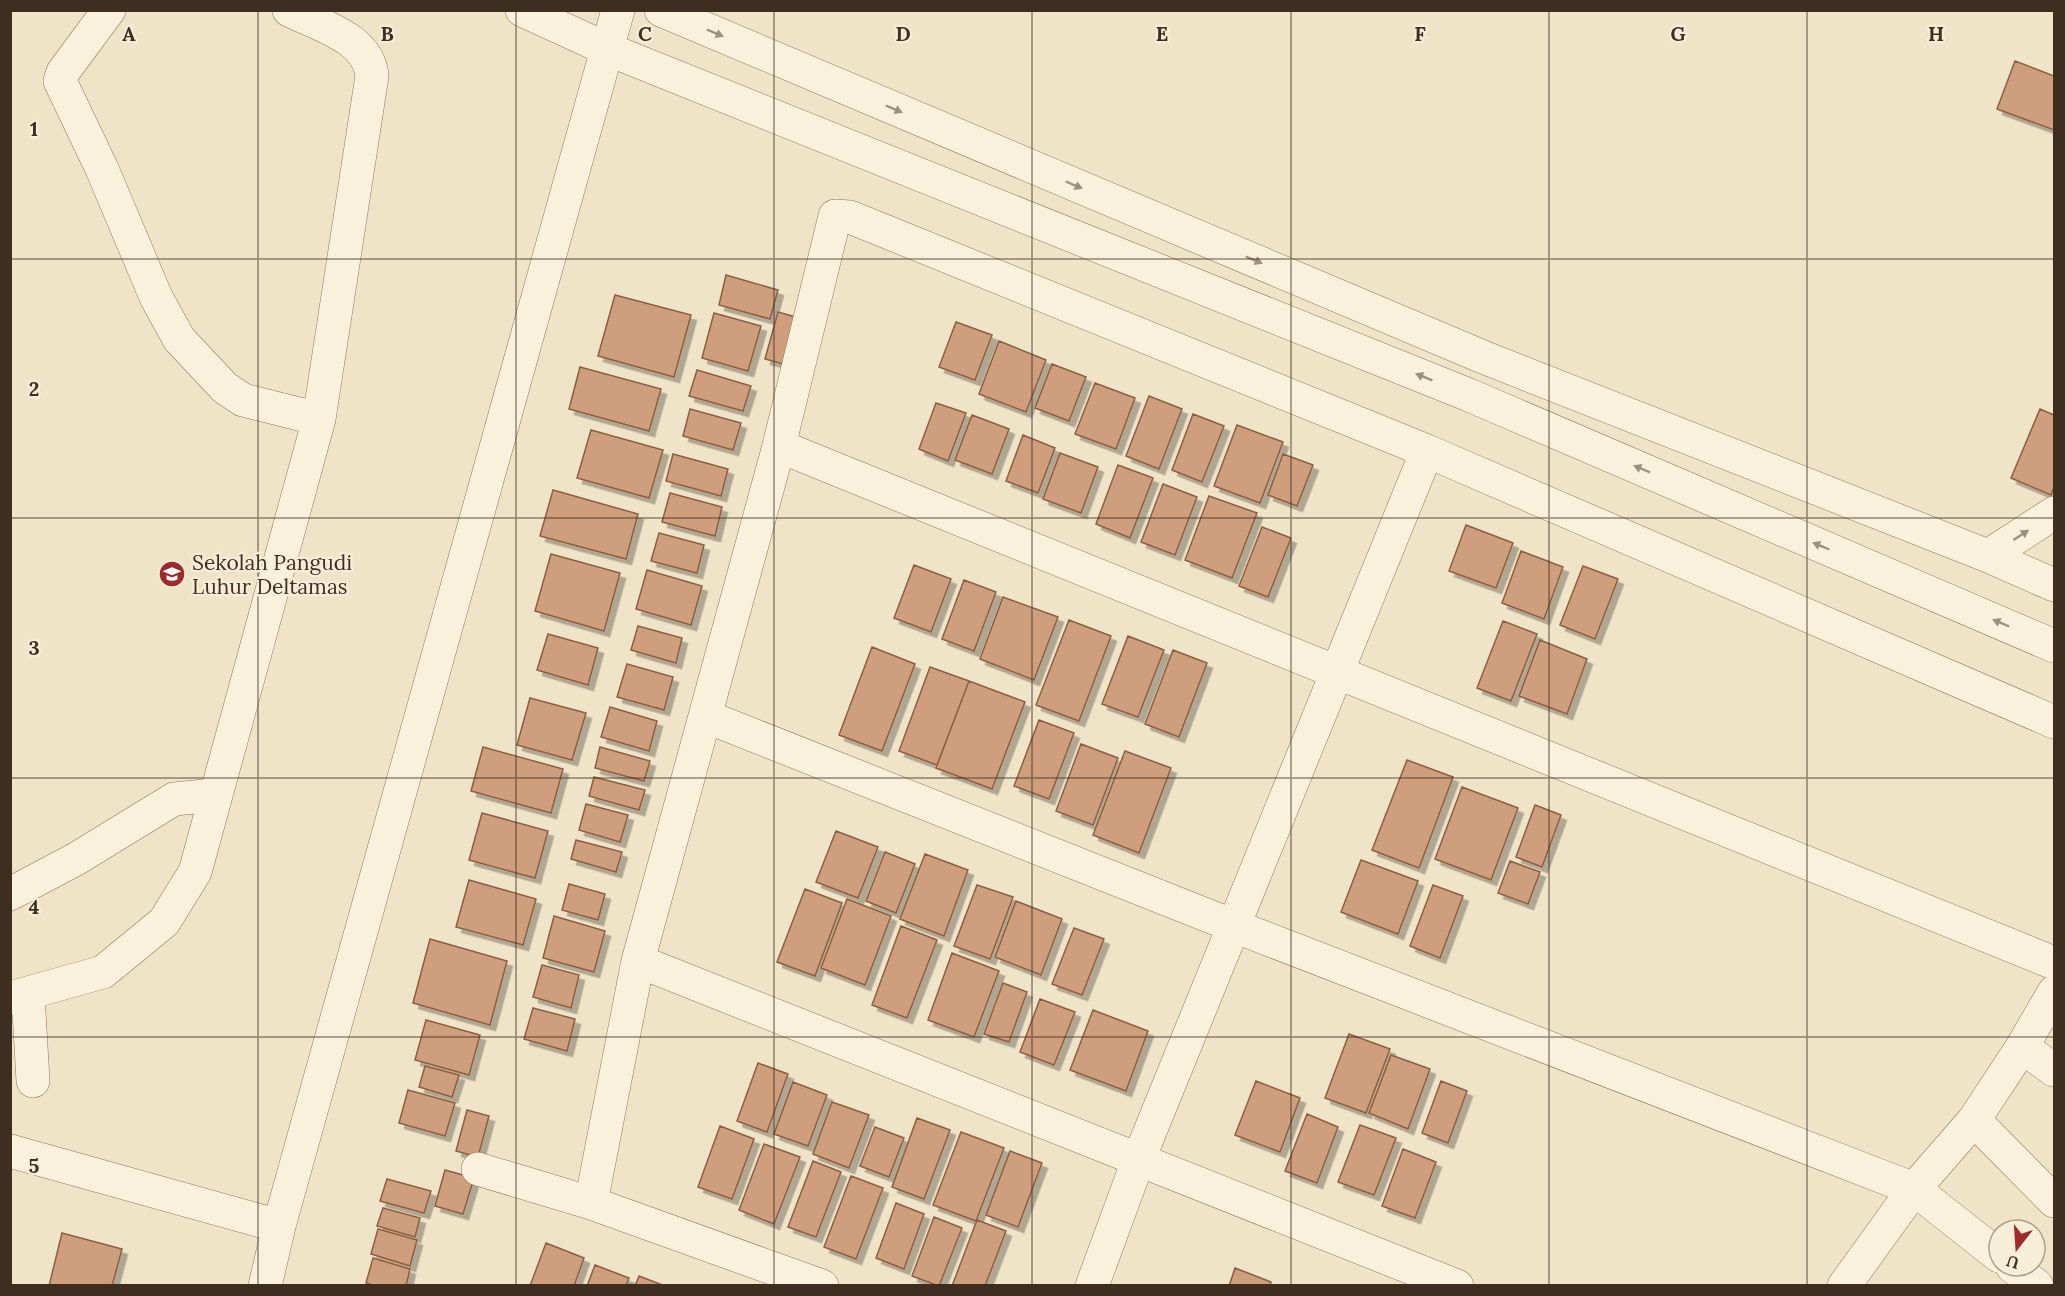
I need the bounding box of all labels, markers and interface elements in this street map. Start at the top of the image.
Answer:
text: A [122,21,136,46]
text: B [380,21,394,46]
text: C [638,21,652,46]
text: D [895,21,911,46]
text: E [1156,21,1168,46]
text: F [1414,21,1426,46]
text: G [1670,21,1686,46]
text: H [1928,21,1944,46]
one-way arrow [706,28,724,38]
one-way arrow [886,104,904,114]
text: 1 [30,116,38,141]
one-way arrow [1065,181,1083,190]
one-way arrow [1245,255,1263,265]
one-way arrow [1415,372,1433,381]
text: 2 [29,376,39,401]
one-way arrow [1633,464,1651,473]
one-way arrow [2013,529,2029,540]
one-way arrow [1812,541,1830,551]
place label: Sekolah Pangudi Luhur Deltamas [192,549,352,600]
school or university icon: Sekolah Pangudi Luhur Deltamas [157,559,187,589]
one-way arrow [1991,618,2009,628]
text: 3 [28,635,40,660]
text: 4 [29,894,40,919]
text: 5 [29,1153,40,1178]
north arrow [1987,1218,2047,1278]
text: U [2004,1251,2021,1274]

